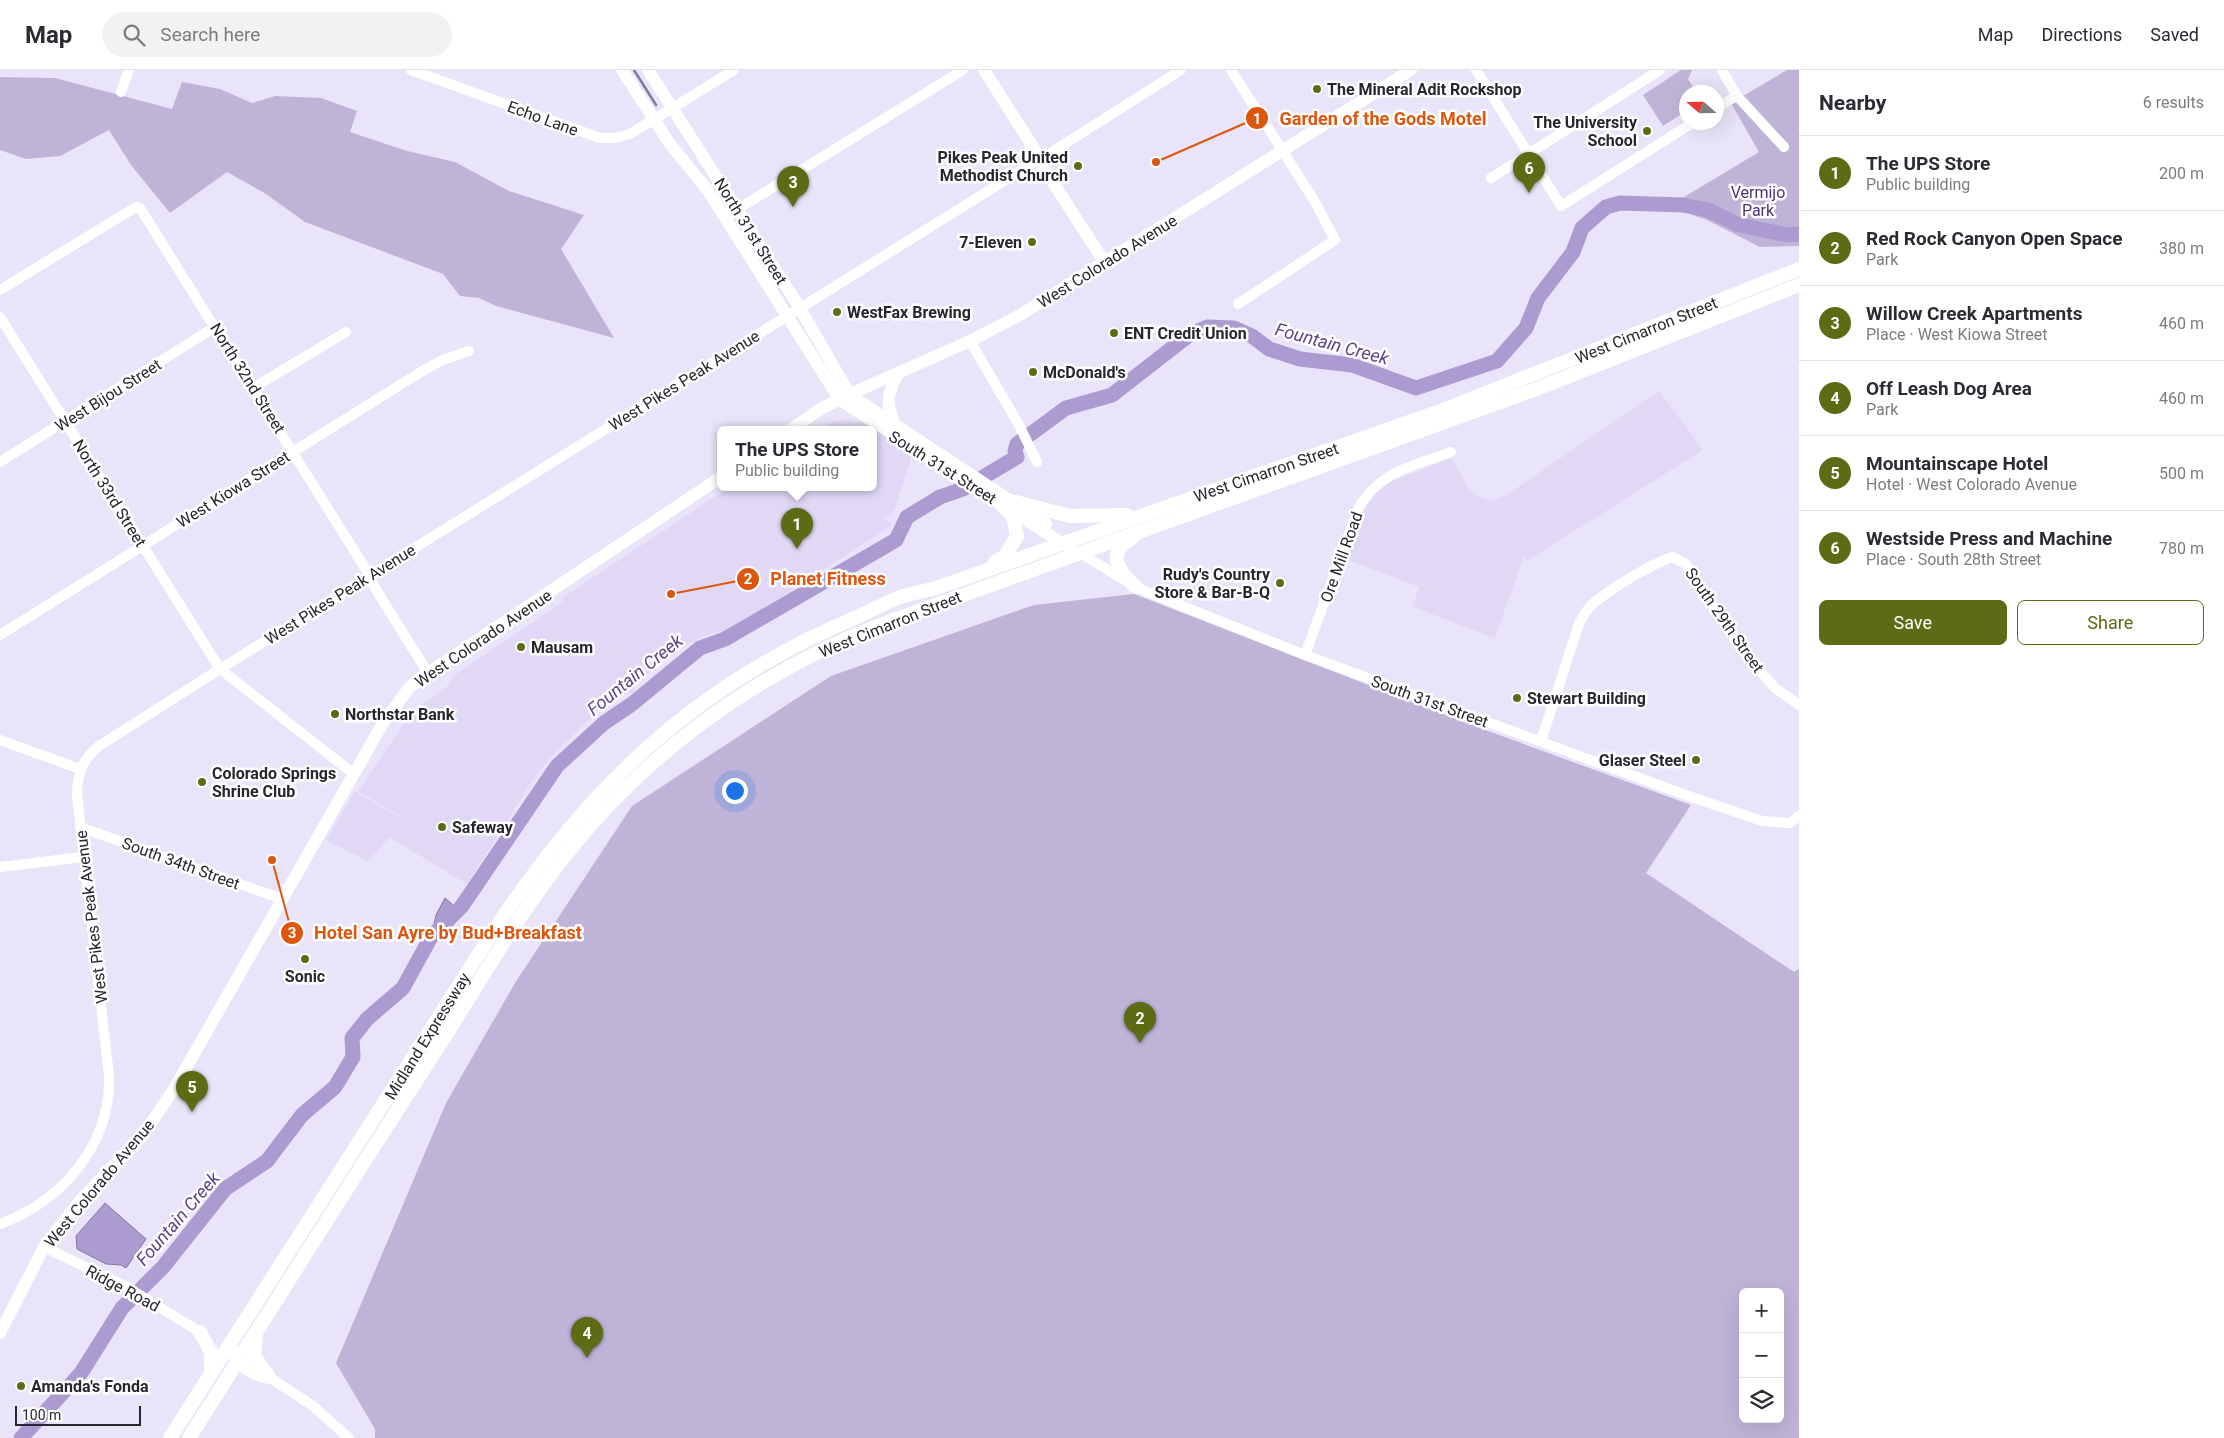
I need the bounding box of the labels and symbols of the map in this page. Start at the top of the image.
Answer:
place label: The Mineral Adit Rockshop [1327,80,1521,99]
marker: The Mineral Adit Rockshop [1311,83,1323,95]
north arrow [1679,85,1724,130]
street label: Echo Lane [505,97,581,140]
callout: Garden of the Gods Motel [1245,102,1497,135]
text: Garden of the Gods Motel [1280,108,1486,129]
text: 1 [1253,110,1261,128]
place label: The University School [1533,113,1638,150]
marker: The University School [1641,125,1653,137]
place label: Pikes Peak United Methodist Church [937,148,1068,185]
pin: 6 [1513,152,1545,193]
marker: Pikes Peak United Methodist Church [1072,160,1084,172]
pin: 3 [777,166,809,207]
street label: North 31st Street [710,174,791,288]
park label: Vermijo Park [1731,183,1785,220]
street label: West Colorado Avenue [1034,211,1180,312]
place label: 7-Eleven [959,233,1022,252]
marker: 7-Eleven [1026,236,1038,248]
street label: West Cimarron Street [1572,293,1720,368]
place label: WestFax Brewing [847,303,971,322]
marker: WestFax Brewing [831,306,843,318]
water label: Fountain Creek [1273,318,1392,369]
street label: North 32nd Street [206,320,289,437]
place label: ENT Credit Union [1124,324,1247,343]
street label: West Pikes Peak Avenue [605,326,763,435]
marker: ENT Credit Union [1108,327,1120,339]
street label: West Bijou Street [52,355,165,436]
place label: McDonald's [1043,363,1126,382]
marker: McDonald's [1027,366,1039,378]
street label: South 31st Street [885,427,1000,508]
street label: North 33rd Street [69,436,150,550]
street label: West Cimarron Street [1191,439,1341,506]
street label: West Kiowa Street [173,447,293,532]
pin: 1 [781,508,813,549]
street label: Ore Mill Road [1316,509,1367,605]
street label: West Pikes Peak Avenue [261,540,419,649]
callout: Planet Fitness [736,562,896,595]
street label: South 29th Street [1681,564,1768,676]
place label: Rudy's Country Store & Bar-B-Q [1155,565,1271,602]
text: Planet Fitness [770,568,886,589]
text: 2 [744,570,753,588]
marker: Rudy's Country Store & Bar-B-Q [1274,577,1286,589]
street label: West Colorado Avenue [411,586,555,691]
street label: West Cimarron Street [816,587,964,662]
water label: Fountain Creek [583,629,688,719]
place label: Mausam [531,638,593,657]
marker: Mausam [515,641,527,653]
street label: South 31st Street [1369,671,1491,731]
place label: Stewart Building [1527,689,1646,708]
marker: Stewart Building [1511,692,1523,704]
place label: Northstar Bank [345,705,455,724]
marker: Northstar Bank [329,708,341,720]
place label: Glaser Steel [1599,751,1686,770]
marker: Glaser Steel [1690,754,1702,766]
place label: Colorado Springs Shrine Club [212,764,336,801]
marker: Colorado Springs Shrine Club [196,776,208,788]
your location [722,778,748,804]
place label: Safeway [452,818,514,837]
marker: Safeway [436,821,448,833]
street label: West Pikes Peak Avenue [71,829,112,1005]
street label: South 34th Street [119,833,242,894]
callout: Hotel San Ayre by Bud+Breakfast [279,916,592,949]
text: Hotel San Ayre by Bud+Breakfast [314,922,582,943]
text: 3 [288,924,296,942]
marker: Sonic [299,953,311,965]
place label: Sonic [285,967,325,986]
street label: Midland Expressway [381,969,474,1103]
pin: 2 [1124,1002,1156,1043]
pin: 5 [176,1071,208,1112]
street label: West Colorado Avenue [40,1116,158,1251]
water label: Fountain Creek [131,1167,225,1270]
street label: Ridge Road [83,1261,163,1316]
pin: 4 [571,1317,603,1358]
place label: Amanda's Fonda [31,1377,149,1396]
marker: Amanda's Fonda [15,1380,27,1392]
scale bar [15,1403,141,1426]

